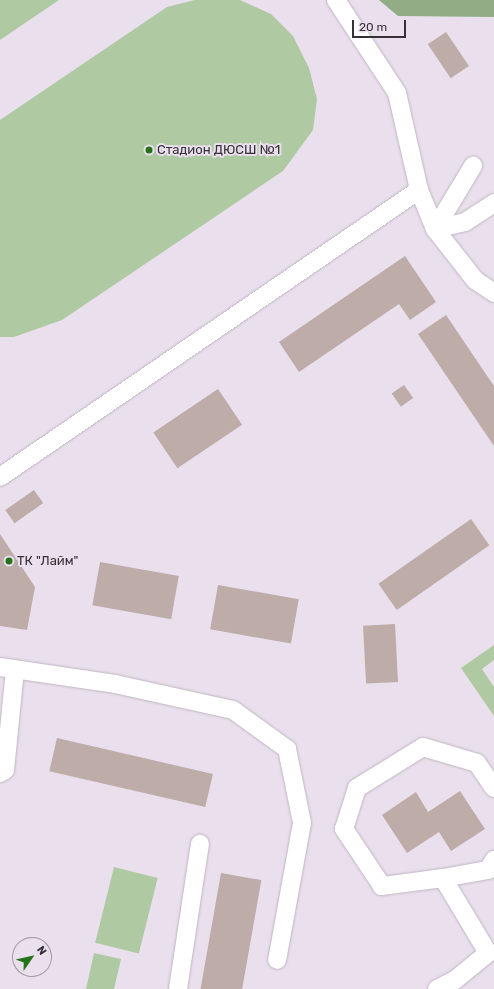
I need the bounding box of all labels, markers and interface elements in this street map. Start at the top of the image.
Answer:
scale bar [354,12,408,38]
text: 20 m [359,20,387,34]
place label: Стадион ДЮСШ №1 [157,142,280,158]
marker: Стадион ДЮСШ №1 [144,145,154,155]
place label: ТК "Лайм" [17,553,78,569]
marker: ТК "Лайм" [4,556,14,566]
north arrow [12,937,52,977]
text: N [34,944,49,957]

